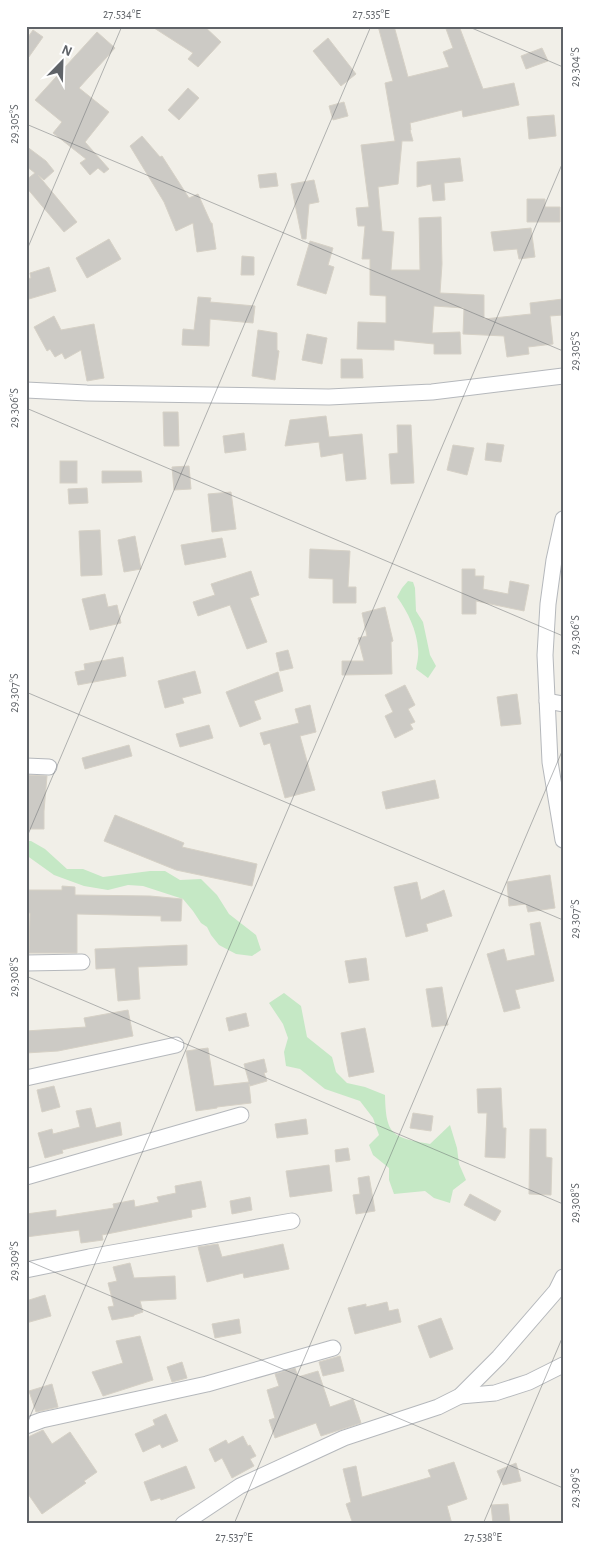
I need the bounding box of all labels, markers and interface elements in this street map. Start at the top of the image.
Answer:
text: 27.534°E [103,8,141,20]
text: 27.535°E [352,8,390,20]
north arrow [38,38,88,88]
text: N [59,43,74,59]
text: 29.304°S [569,47,581,87]
text: 29.305°S [8,104,20,144]
text: 29.305°S [569,331,581,371]
text: 29.306°S [8,388,20,428]
text: 29.306°S [569,615,581,655]
text: 29.307°S [8,673,20,713]
text: 29.307°S [569,899,581,939]
text: 29.308°S [8,957,20,997]
text: 29.308°S [569,1183,581,1223]
text: 29.309°S [8,1241,20,1281]
text: 29.309°S [569,1468,581,1508]
text: 27.537°E [215,1531,253,1543]
text: 27.538°E [464,1531,502,1543]

